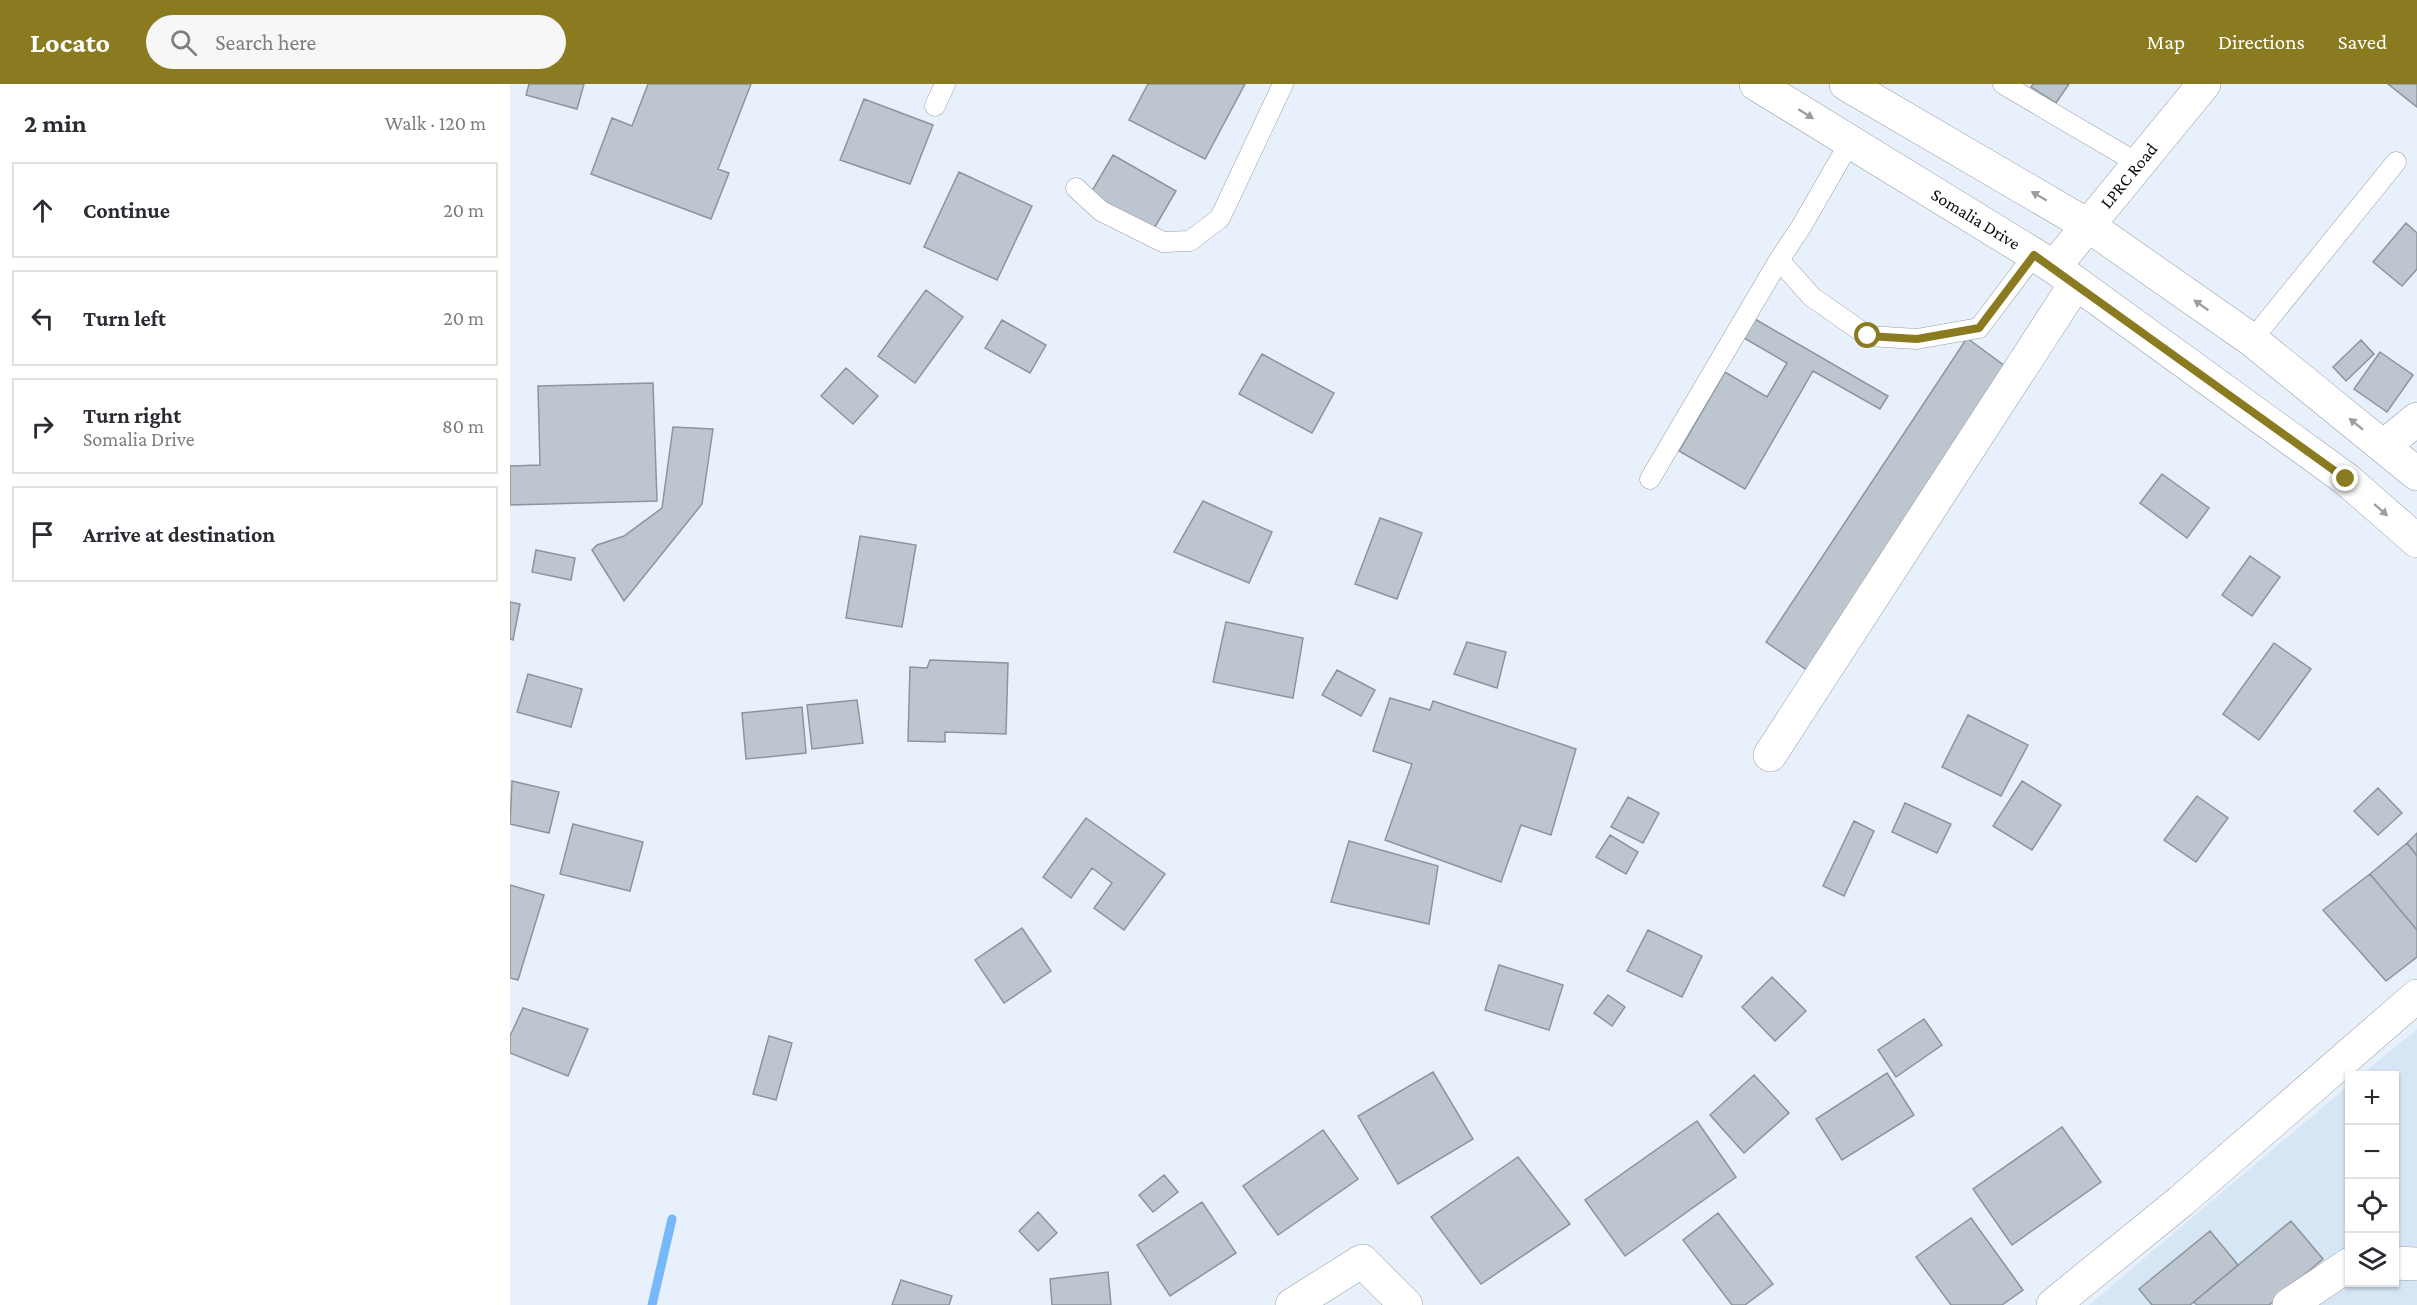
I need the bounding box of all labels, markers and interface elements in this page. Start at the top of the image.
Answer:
search box [146,15,566,69]
icon: search [167,26,200,59]
text: Locato [30,27,110,58]
text: Search here [215,30,316,55]
text: Map [2147,30,2185,54]
text: Directions [2218,30,2305,54]
text: Saved [2338,30,2387,54]
text: 2 min [24,109,87,138]
one-way arrow [1798,109,1814,120]
text: Walk · 120 m [385,112,486,134]
street label: LPRC Road [2096,139,2162,212]
street label: Somalia Drive [1928,184,2024,254]
one-way arrow [2031,191,2047,202]
icon: ahead [26,194,59,227]
text: Continue [83,198,170,223]
text: 20 m [443,199,484,221]
one-way arrow [2194,299,2209,311]
icon: left [26,302,59,335]
text: Turn left [83,306,166,331]
text: 20 m [443,307,484,329]
route start [1854,322,1880,348]
text: Turn right [83,403,181,428]
icon: right [26,410,59,443]
text: 80 m [442,415,484,437]
one-way arrow [2348,417,2364,430]
text: Somalia Drive [83,428,195,450]
route end [2332,465,2358,491]
one-way arrow [2373,503,2388,516]
icon: arrive [26,518,59,551]
text: Arrive at destination [83,522,275,547]
map controls [2345,1071,2399,1287]
button: + [2345,1071,2399,1125]
button: − [2345,1125,2399,1179]
button: locate [2345,1179,2399,1233]
button: layers [2345,1233,2399,1287]

